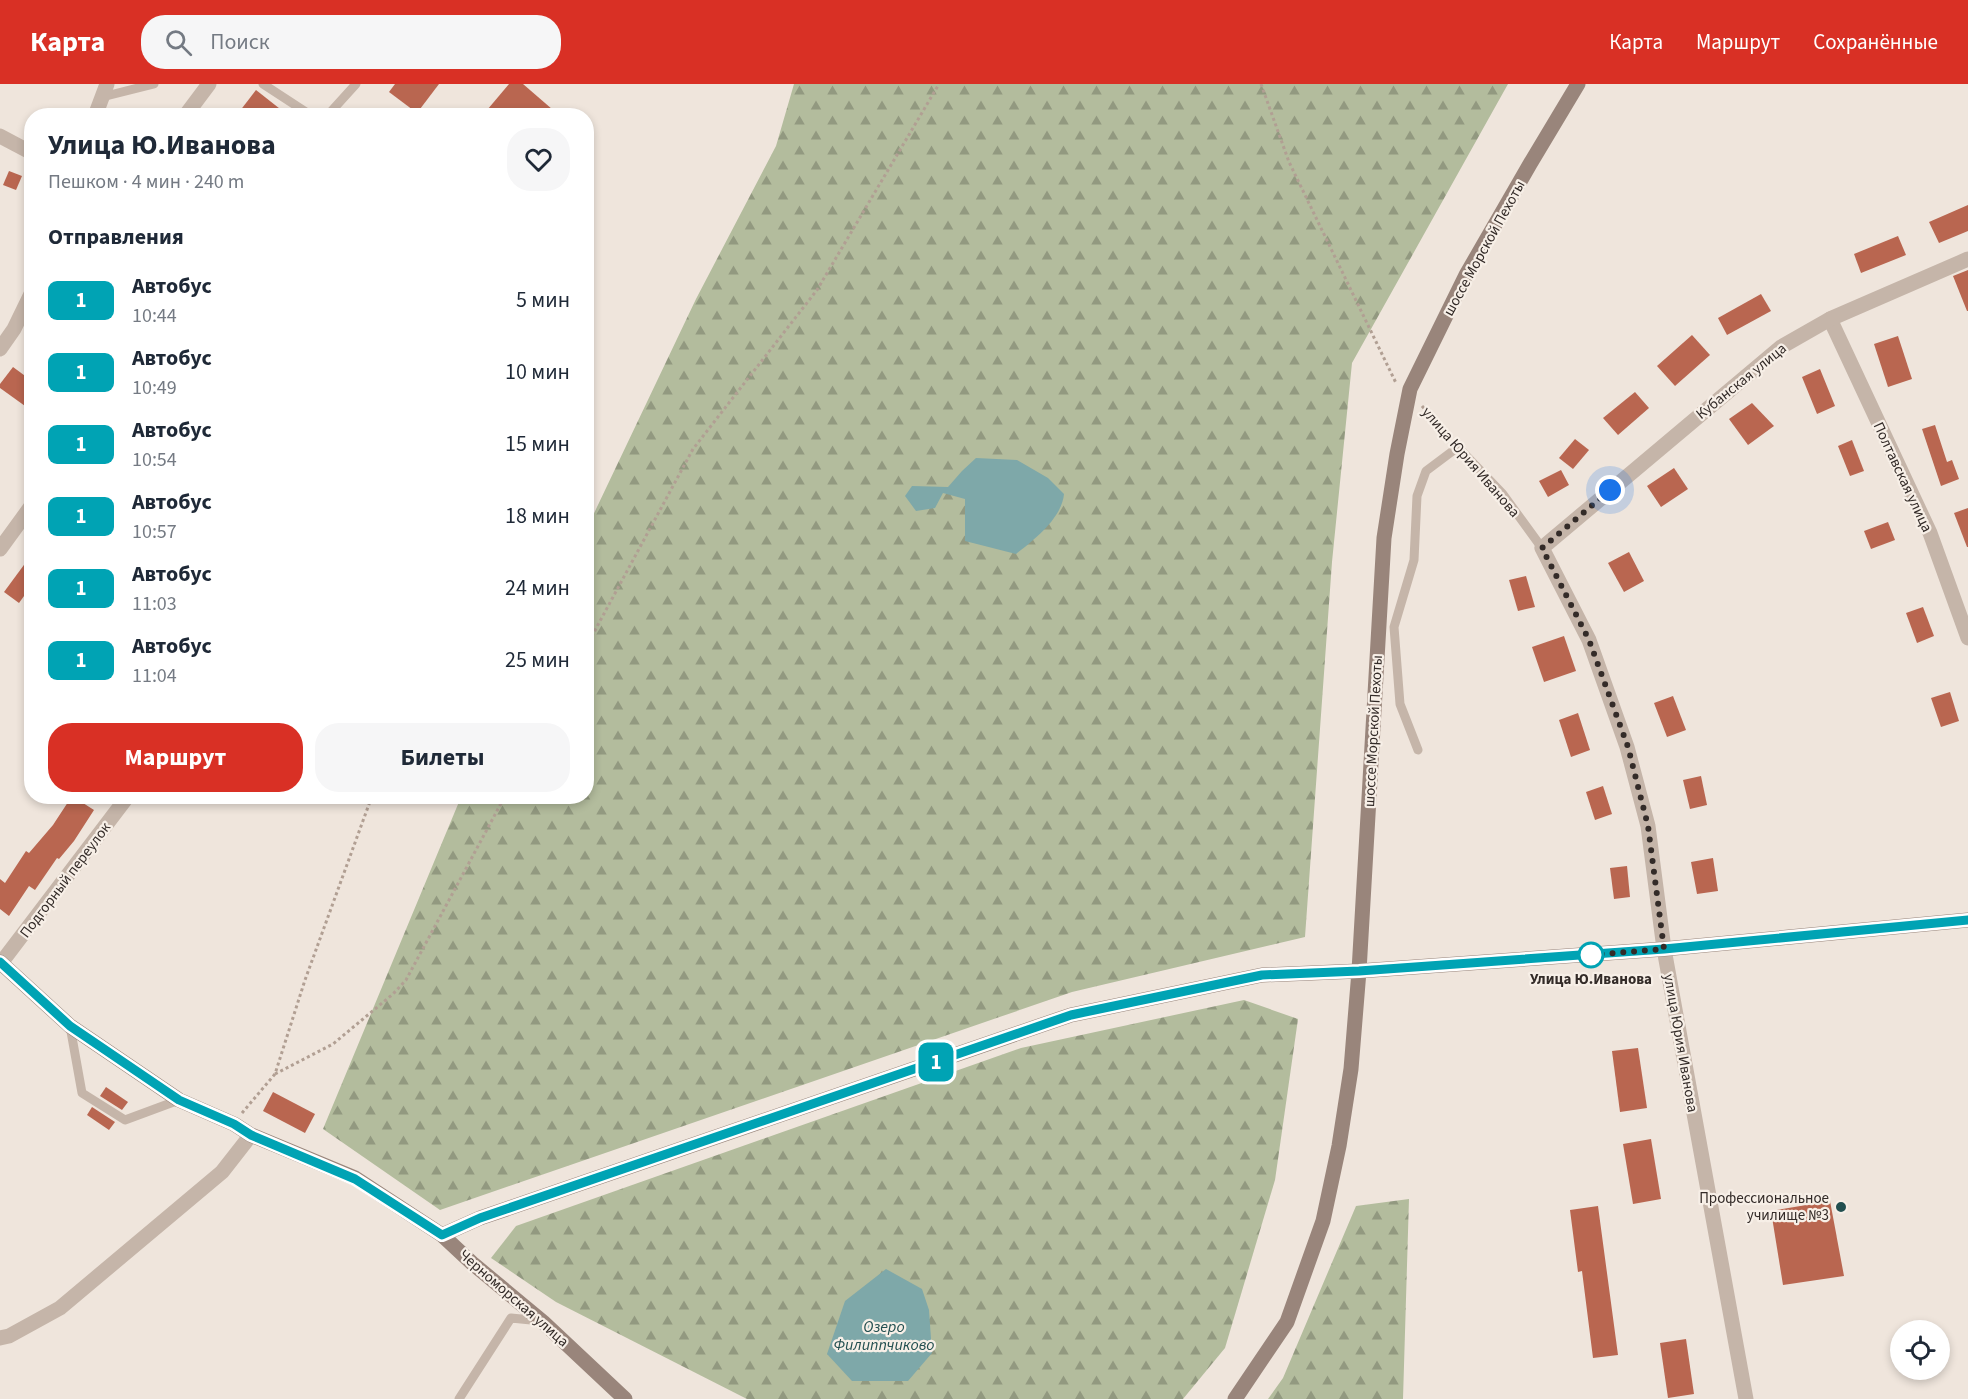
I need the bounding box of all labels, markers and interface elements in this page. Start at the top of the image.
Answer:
search box [141,15,561,69]
text: Карта [30,22,105,62]
icon: search [162,26,195,59]
text: Поиск [210,26,270,58]
text: Карта [1609,27,1663,57]
text: Маршрут [1696,27,1780,57]
text: Сохранённые [1813,27,1938,57]
text: Улица Ю.Иванова [48,125,276,165]
button: heart [507,128,570,191]
text: Пешком · 4 мин · 240 m [48,168,244,196]
street label: шоссе Морской Пехоты [1438,177,1531,320]
text: Отправления [48,221,184,253]
text: Автобус [132,270,212,302]
text: 5 мин [516,284,570,316]
text: 1 [75,285,87,315]
text: 10:44 [132,302,177,330]
street label: Кубанская улица [1692,338,1791,425]
text: Автобус [132,342,212,374]
text: 10 мин [505,356,570,388]
text: 1 [75,357,87,387]
text: 10:49 [132,374,177,402]
street label: улица Юрия Иванова [1417,403,1525,522]
text: Автобус [132,414,212,446]
street label: Полтавская улица [1868,419,1937,536]
text: 15 мин [505,428,570,460]
text: 1 [75,429,87,459]
text: 10:54 [132,446,177,474]
your location [1595,475,1625,505]
text: Автобус [132,486,212,518]
text: 18 мин [505,500,570,532]
text: 1 [75,501,87,531]
text: 10:57 [132,518,177,546]
text: Автобус [132,558,212,590]
text: 24 мин [505,572,570,604]
text: 1 [75,573,87,603]
text: 11:03 [132,590,177,618]
text: Автобус [132,630,212,662]
text: 25 мин [505,644,570,676]
text: 1 [75,645,87,675]
street label: шоссе Морской Пехоты [1359,655,1388,808]
text: 11:04 [132,662,177,690]
button: Маршрут [48,723,303,792]
button: Билеты [315,723,570,792]
street label: Подгорный переулок [15,818,116,942]
marker: Улица Ю.Иванова [1578,942,1604,968]
place label: Улица Ю.Иванова [1530,969,1652,990]
street label: улица Юрия Иванова [1658,972,1703,1114]
line badge: 1 [916,1042,956,1082]
text: 1 [930,1047,942,1077]
place label: Профессиональное училище №3 [1699,1188,1829,1226]
marker: Профессиональное училище №3 [1834,1200,1848,1214]
street label: Черноморская улица [454,1245,573,1352]
water label: Озеро Филиппчиково [834,1316,934,1356]
map controls [1890,1320,1950,1380]
button: locate [1890,1320,1950,1380]

